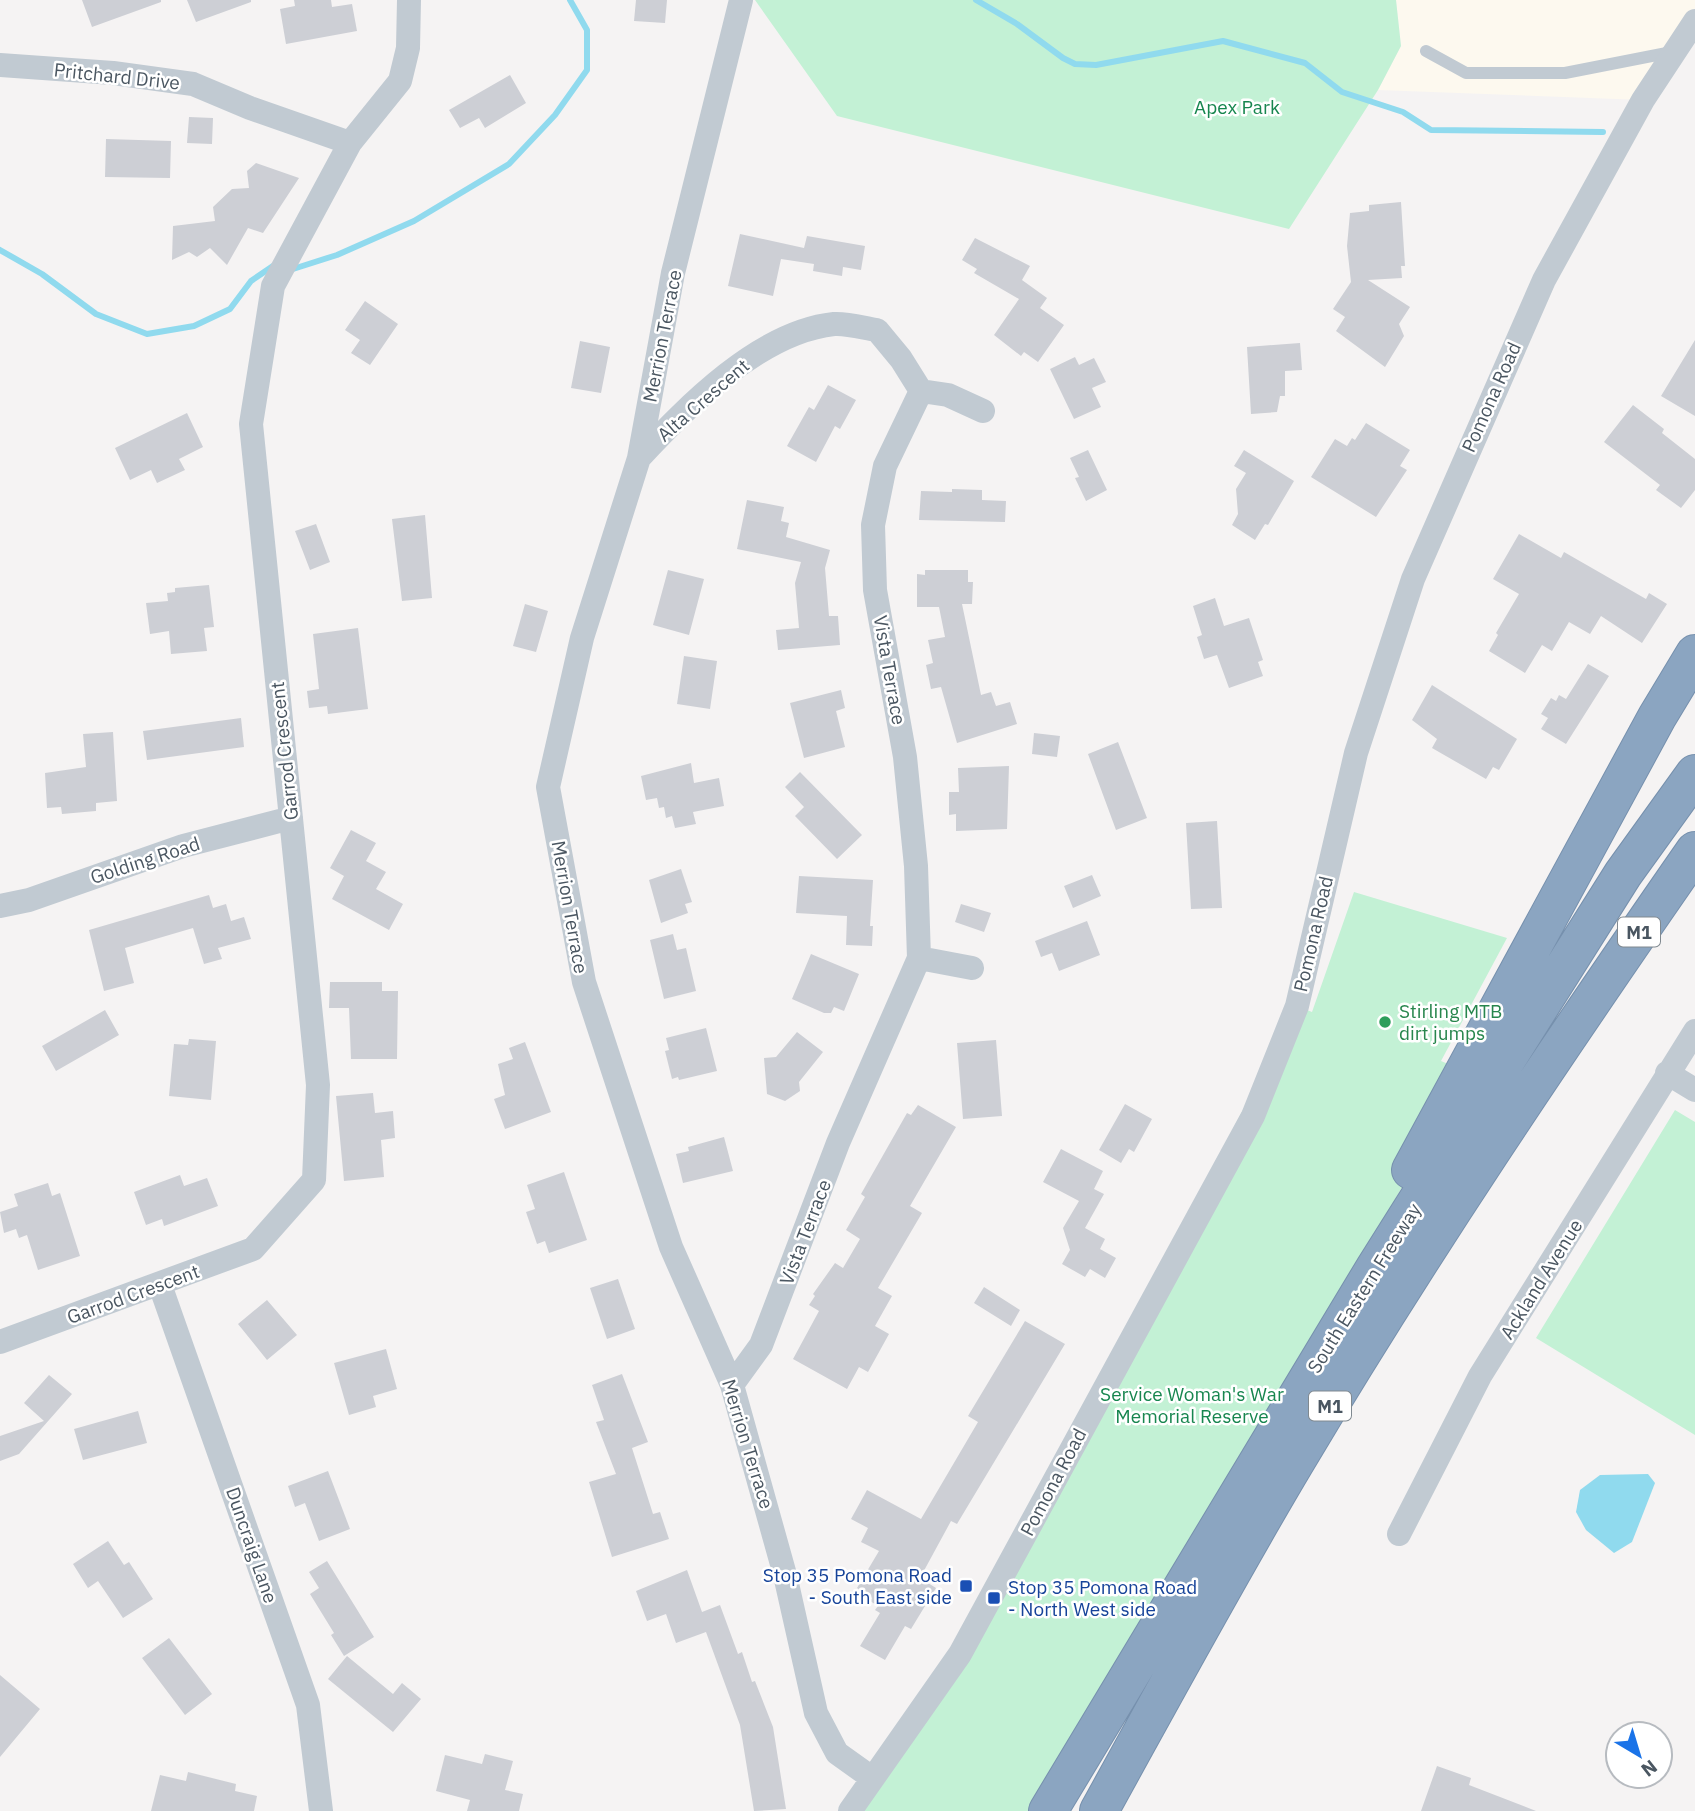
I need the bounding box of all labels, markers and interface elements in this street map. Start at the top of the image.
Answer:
street label: Pritchard Drive [53,57,181,95]
park label: Apex Park [1194,95,1280,119]
street label: Merrion Terrace [637,268,687,404]
street label: Pomona Road [1456,338,1526,456]
street label: Alta Crescent [652,353,754,447]
street label: Vista Terrace [869,613,911,727]
street label: Garrod Crescent [265,681,303,821]
street label: Golding Road [87,831,203,889]
street label: Merrion Terrace [547,839,593,975]
street label: Pomona Road [1288,874,1338,994]
road number: M1 [1618,917,1660,946]
place label: Stirling MTB dirt jumps [1399,999,1502,1045]
marker: Stirling MTB dirt jumps [1377,1014,1393,1030]
street label: Vista Terrace [774,1176,836,1288]
street label: South Eastern Freeway [1302,1198,1426,1377]
street label: Ackland Avenue [1495,1215,1587,1343]
street label: Garrod Crescent [64,1259,202,1329]
street label: Merrion Terrace [717,1376,779,1512]
park label: Service Woman's War Memorial Reserve [1100,1382,1284,1428]
road number: M1 [1309,1392,1351,1420]
street label: Pomona Road [1015,1424,1091,1540]
street label: Duncraig Lane [221,1484,283,1606]
place label: Stop 35 Pomona Road - South East side [763,1563,952,1609]
place label: Stop 35 Pomona Road - North West side [1008,1575,1197,1621]
marker: Stop 35 Pomona Road - South East side [958,1578,974,1594]
marker: Stop 35 Pomona Road - North West side [986,1590,1002,1606]
north arrow [1604,1720,1674,1790]
text: N [1637,1755,1662,1782]

